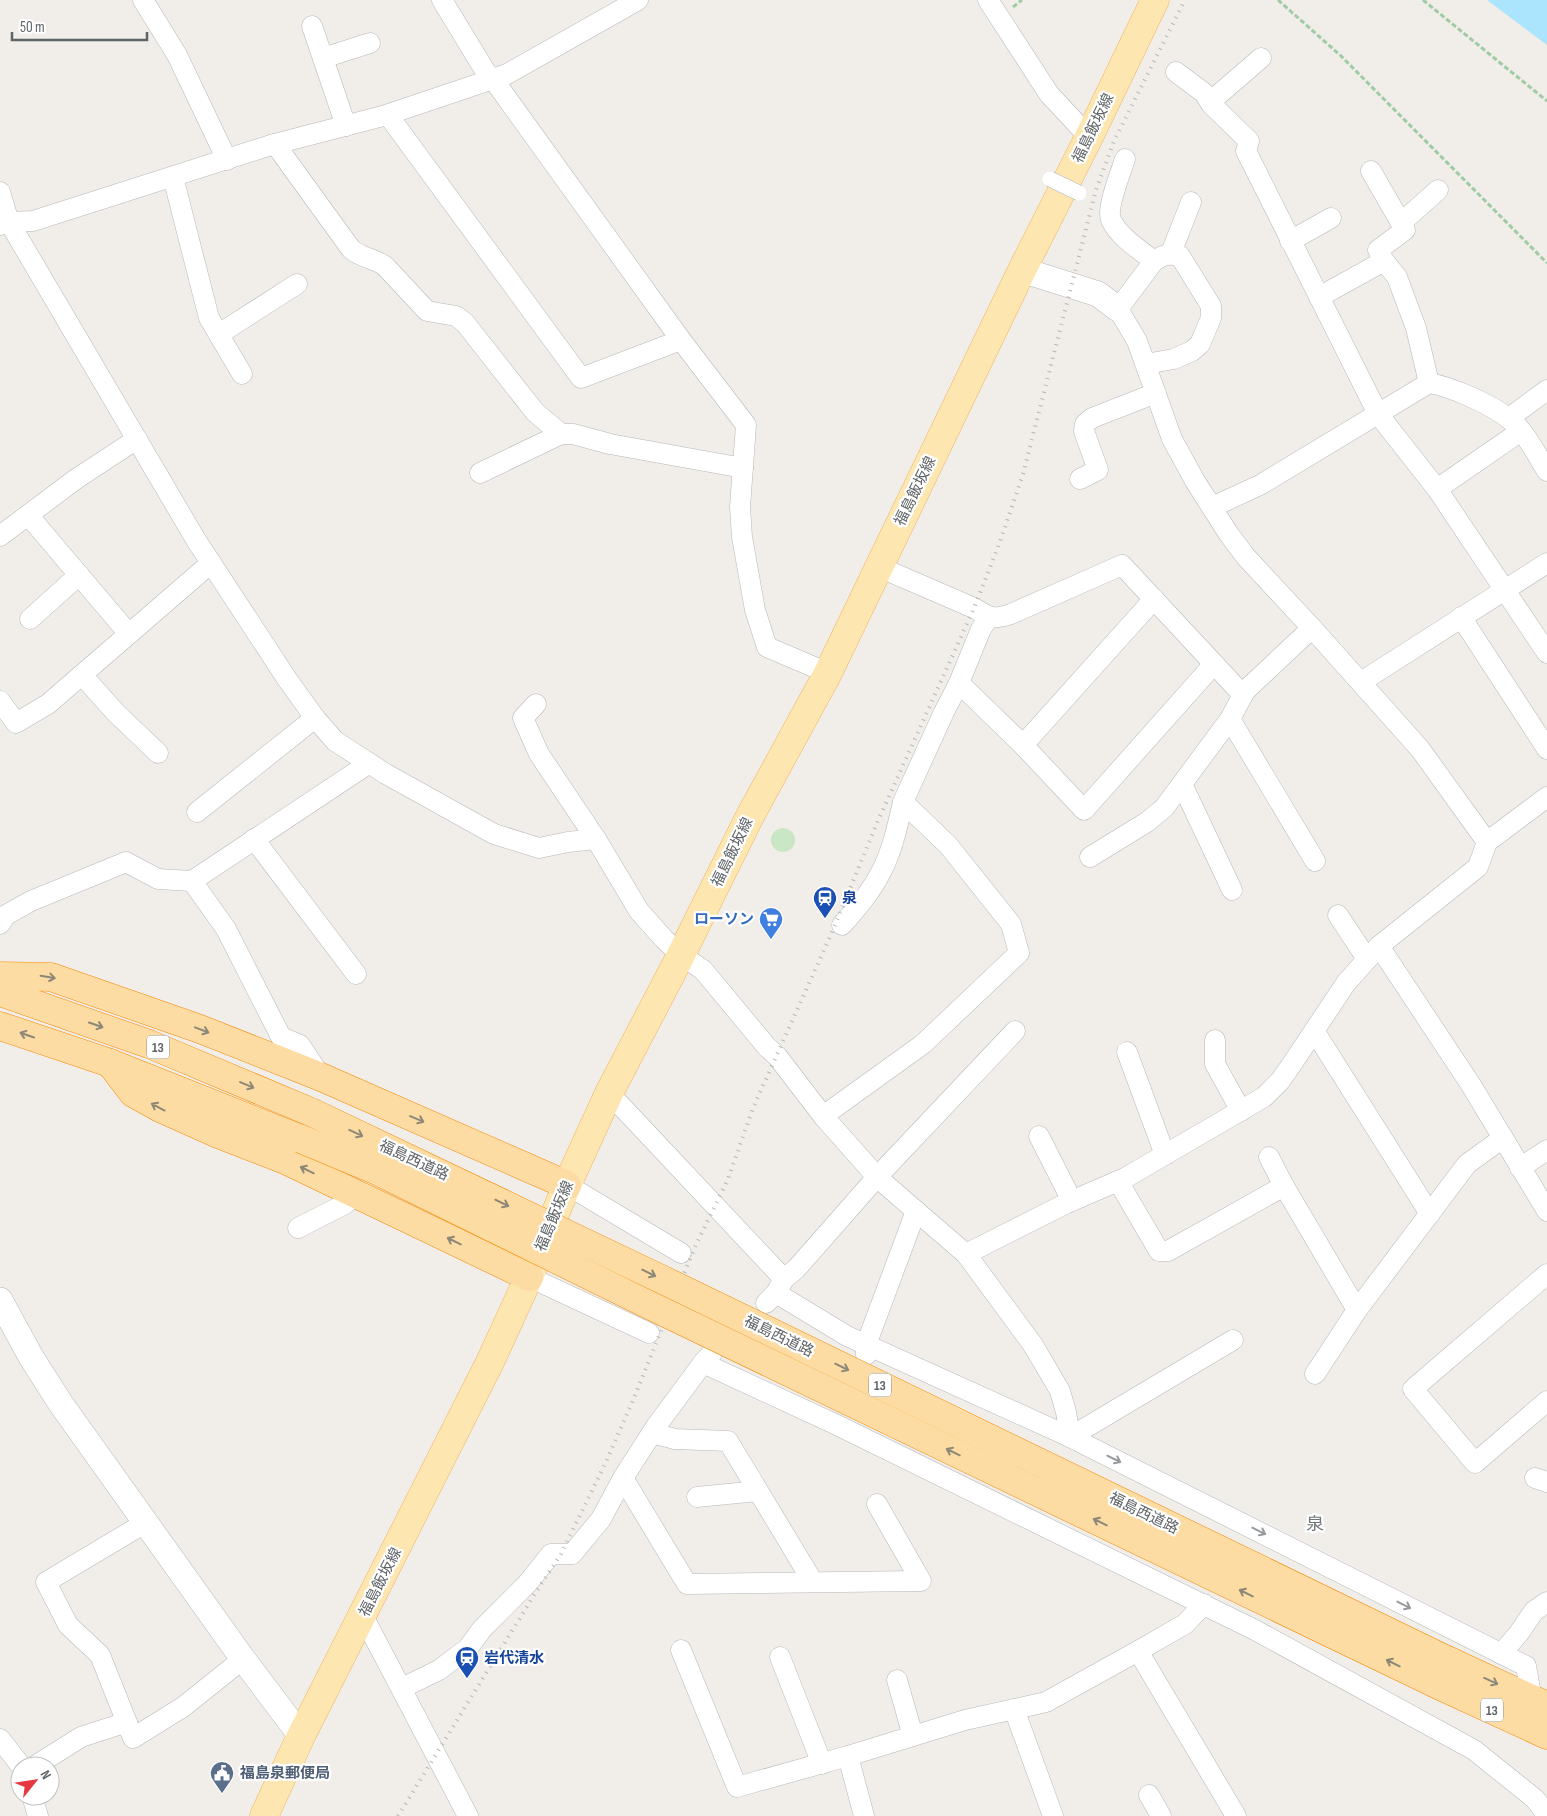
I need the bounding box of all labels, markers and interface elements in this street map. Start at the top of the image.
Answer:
scale bar [12,10,148,42]
text: 50 m [20,18,45,37]
street label: 福島飯坂線 [1068,90,1118,166]
street label: 福島飯坂線 [890,453,940,529]
street label: 福島飯坂線 [707,814,757,890]
station icon: 泉 [812,885,838,919]
place label: 泉 [842,889,857,908]
supermarket icon: ローソン [758,906,784,940]
place label: ローソン [694,910,754,929]
one-way arrow [40,973,56,983]
one-way arrow [87,1021,103,1030]
one-way arrow [194,1026,209,1035]
one-way arrow [20,1030,35,1039]
road number: 13 [147,1036,169,1058]
one-way arrow [239,1081,254,1090]
one-way arrow [151,1102,166,1111]
one-way arrow [409,1114,424,1124]
one-way arrow [348,1129,363,1138]
street label: 福島西道路 [376,1136,452,1185]
one-way arrow [300,1165,315,1175]
street label: 福島飯坂線 [531,1178,578,1254]
one-way arrow [495,1198,510,1208]
one-way arrow [447,1236,462,1245]
one-way arrow [641,1269,656,1278]
street label: 福島西道路 [741,1311,817,1361]
one-way arrow [835,1362,850,1372]
road number: 13 [869,1374,891,1396]
one-way arrow [946,1447,961,1456]
one-way arrow [1106,1454,1121,1464]
street label: 福島西道路 [1106,1488,1182,1538]
district label: 泉 [1306,1514,1324,1535]
one-way arrow [1093,1517,1108,1527]
one-way arrow [1251,1527,1266,1536]
street label: 福島飯坂線 [355,1544,406,1620]
one-way arrow [1239,1588,1254,1597]
one-way arrow [1396,1601,1411,1610]
station icon: 岩代清水 [454,1645,480,1679]
place label: 岩代清水 [484,1649,544,1668]
one-way arrow [1385,1658,1400,1668]
one-way arrow [1483,1676,1498,1686]
road number: 13 [1481,1698,1503,1722]
north arrow [10,1756,60,1806]
public building icon: 福島泉郵便局 [209,1760,235,1794]
place label: 福島泉郵便局 [239,1764,330,1783]
text: N [37,1767,55,1782]

